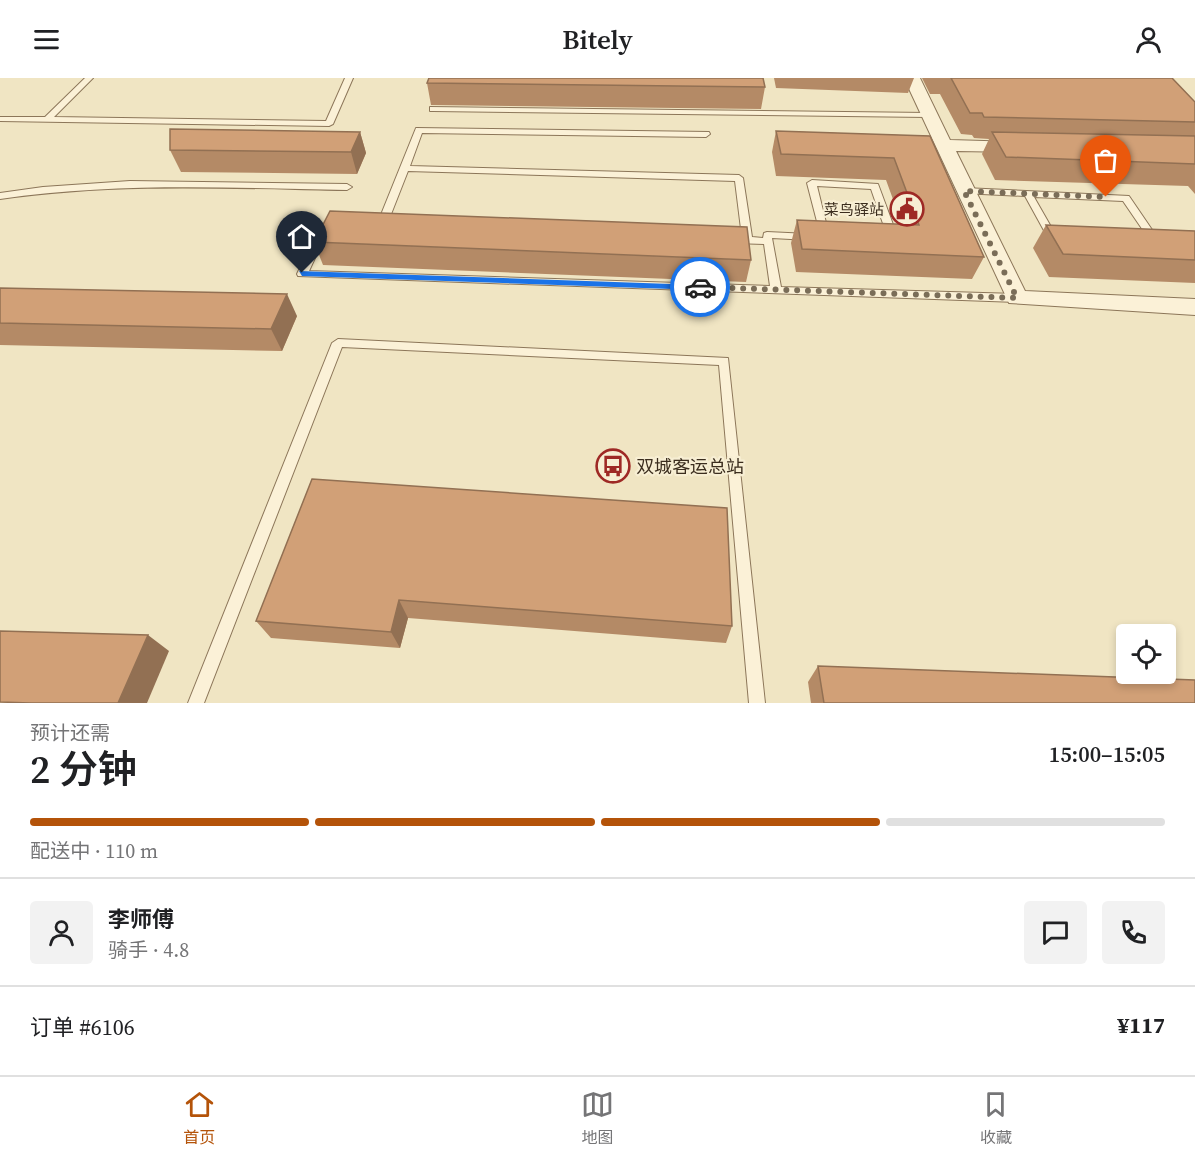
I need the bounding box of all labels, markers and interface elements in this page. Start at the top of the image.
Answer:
text: Bitely [562,21,633,58]
icon: menu [30,23,63,56]
icon: person [1132,23,1165,56]
pin [1080,135,1131,197]
icon: bag [1089,144,1122,177]
public building icon: 菜鸟驿站 [889,191,925,227]
place label: 菜鸟驿站 [824,199,884,220]
pin [276,211,327,273]
icon: home [285,220,318,253]
courier [670,257,730,317]
icon: car [684,271,717,304]
bus stop icon: 双城客运总站 [595,448,631,484]
place label: 双城客运总站 [636,454,744,479]
map controls [1116,624,1176,684]
button: locate [1116,624,1176,684]
text: 预计还需 [30,719,110,747]
text: 15:00–15:05 [1049,739,1165,769]
text: 2 分钟 [30,743,137,796]
text: 配送中 · 110 m [30,837,158,865]
button: person [30,901,93,964]
button: chat [1024,901,1087,964]
button: phone [1102,901,1165,964]
text: 李师傅 [108,904,174,934]
text: 骑手 · 4.8 [108,936,189,964]
text: ¥117 [1117,1010,1165,1040]
text: 订单 #6106 [30,1012,135,1042]
tab: 首页 [183,1088,216,1148]
tab: 地图 [581,1088,614,1148]
tab: 收藏 [979,1088,1012,1148]

